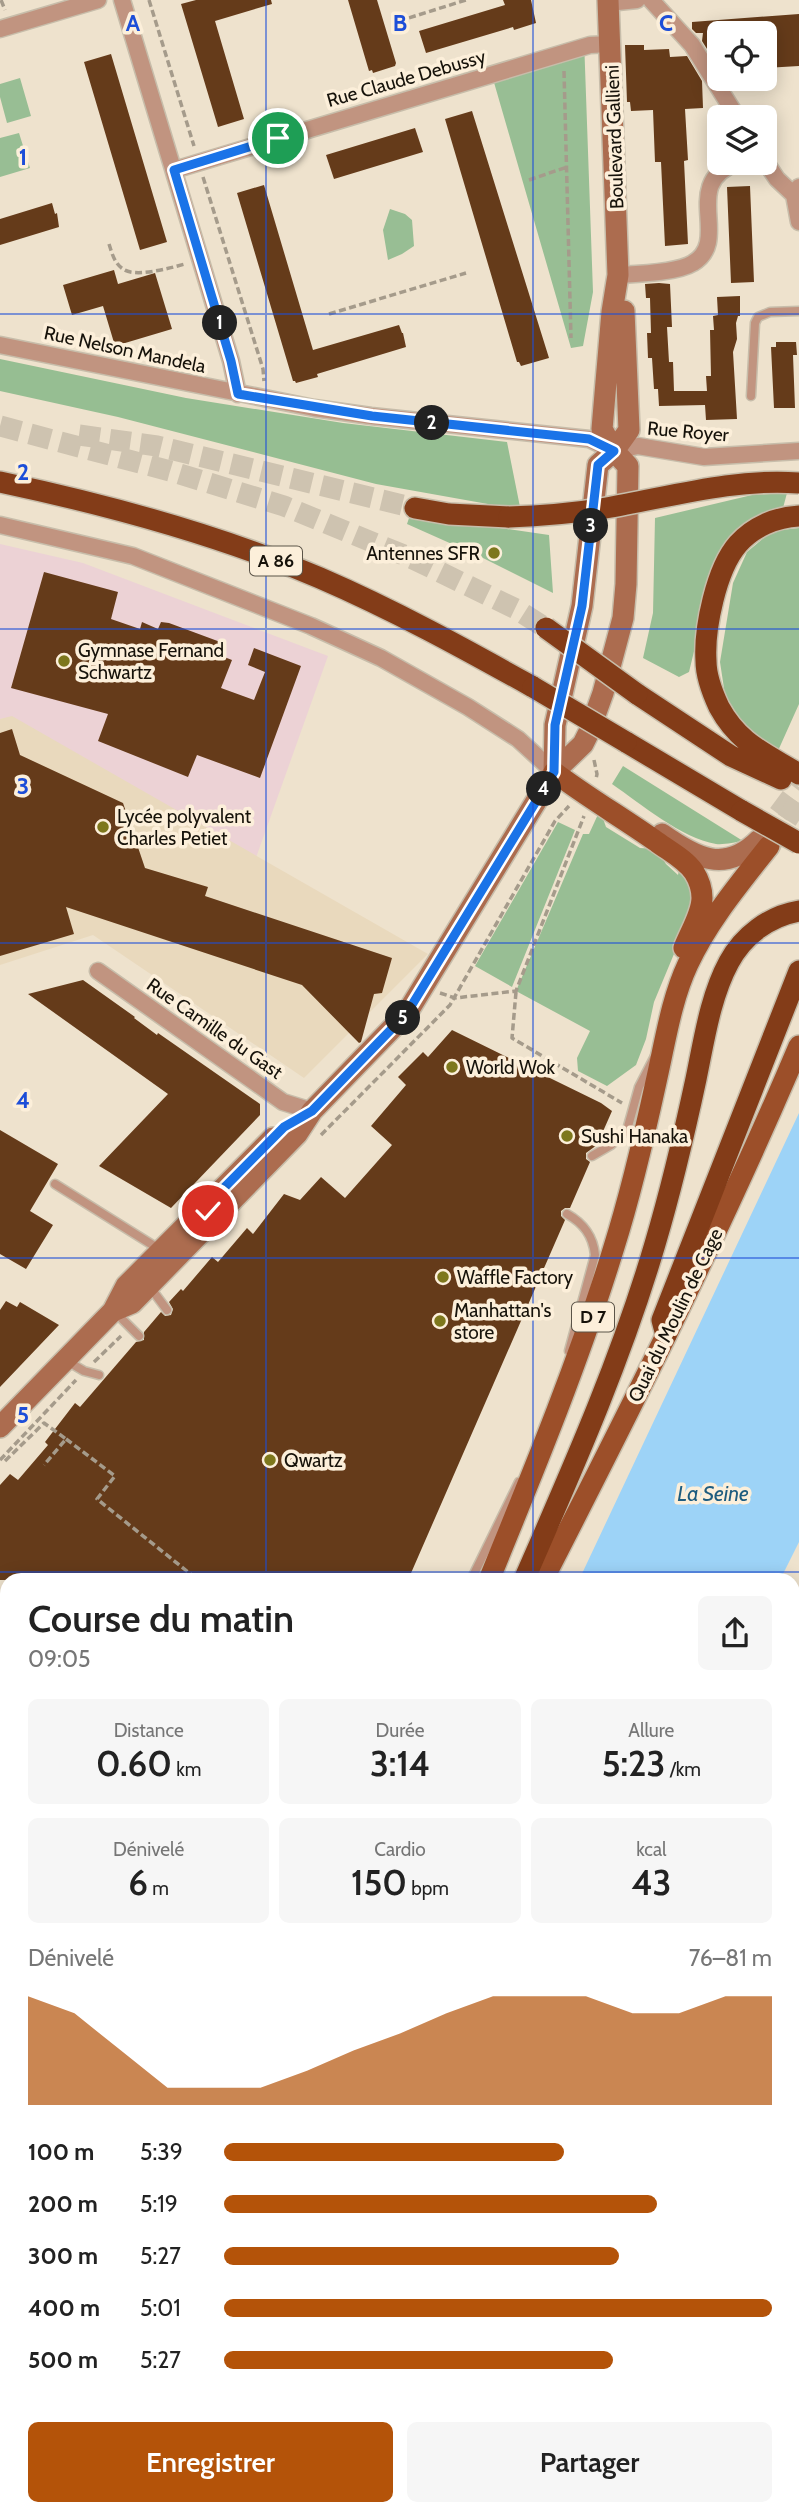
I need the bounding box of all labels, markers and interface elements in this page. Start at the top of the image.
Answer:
text: A [126,9,141,37]
text: B [393,9,407,37]
text: C [659,9,673,37]
map controls [707,21,777,175]
button: locate [707,21,777,91]
street label: Rue Claude Debussy [324,45,489,112]
street label: Boulevard Gallieni [600,65,629,209]
button: layers [707,105,777,175]
pin [248,108,308,168]
icon: arrive [259,119,297,157]
text: 1 [19,143,27,171]
pin: 1 [202,306,238,340]
text: 1 [216,311,223,334]
street label: Rue Nelson Mandela [42,321,208,378]
pin: 2 [414,406,450,440]
text: 2 [426,411,437,434]
street label: Rue Royer [646,416,730,447]
text: 2 [17,458,29,486]
pin: 3 [574,508,608,544]
text: 3 [585,514,596,537]
place label: Antennes SFR [366,542,481,565]
marker: Antennes SFR [486,545,502,561]
road number: A 86 [250,546,302,576]
place label: Gymnase Fernand Schwartz [78,639,224,684]
marker: Gymnase Fernand Schwartz [56,653,72,669]
text: 3 [17,772,29,800]
pin: 4 [526,772,562,806]
text: 4 [538,777,549,800]
place label: Lycée polyvalent Charles Petiet [117,805,252,850]
marker: Lycée polyvalent Charles Petiet [95,819,111,835]
street label: Rue Camille du Gast [142,973,288,1084]
pin: 5 [386,1000,420,1036]
text: 5 [397,1006,408,1029]
place label: World Wok [466,1056,556,1079]
marker: World Wok [444,1059,460,1075]
text: 4 [16,1086,30,1114]
place label: Sushi Hanaka [581,1125,688,1148]
marker: Sushi Hanaka [559,1128,575,1144]
pin [178,1181,238,1241]
icon: check [189,1192,227,1230]
street label: Quai du Moulin de Cage [623,1224,728,1406]
place label: Waffle Factory [457,1266,574,1289]
marker: Waffle Factory [435,1269,451,1285]
place label: Manhattan's store [454,1299,552,1344]
road number: D 7 [572,1302,614,1332]
marker: Manhattan's store [432,1313,448,1329]
text: 5 [17,1401,29,1429]
place label: Qwartz [284,1449,343,1472]
marker: Qwartz [262,1452,278,1468]
water label: La Seine [677,1481,749,1506]
text: Course du matin [28,1595,294,1642]
button: share [698,1596,772,1670]
text: 09:05 [28,1645,90,1673]
text: Distance [114,1719,184,1742]
text: Durée [376,1719,424,1742]
text: Allure [628,1719,674,1742]
text: 0.60 [96,1742,172,1785]
text: 3:14 [370,1742,430,1785]
text: 5:23 [602,1742,665,1785]
text: km [172,1758,201,1781]
text: /km [665,1758,701,1781]
text: Dénivelé [113,1838,184,1861]
text: Cardio [374,1838,426,1861]
text: kcal [636,1838,666,1861]
text: 6 [128,1861,148,1904]
text: 150 [351,1861,407,1904]
text: 43 [631,1861,671,1904]
text: m [148,1877,169,1900]
text: bpm [407,1877,449,1900]
text: Dénivelé [28,1944,114,1972]
text: 76–81 m [689,1944,772,1972]
text: 100 m [28,2138,94,2166]
text: 5:39 [140,2138,183,2166]
text: 200 m [28,2190,98,2218]
text: 5:19 [140,2190,178,2218]
text: 300 m [28,2242,98,2270]
text: 5:27 [140,2242,181,2270]
text: 400 m [28,2294,100,2322]
text: 5:01 [140,2294,181,2322]
text: 500 m [28,2346,98,2374]
text: 5:27 [140,2346,181,2374]
button: Enregistrer [28,2422,393,2502]
button: Partager [407,2422,772,2502]

